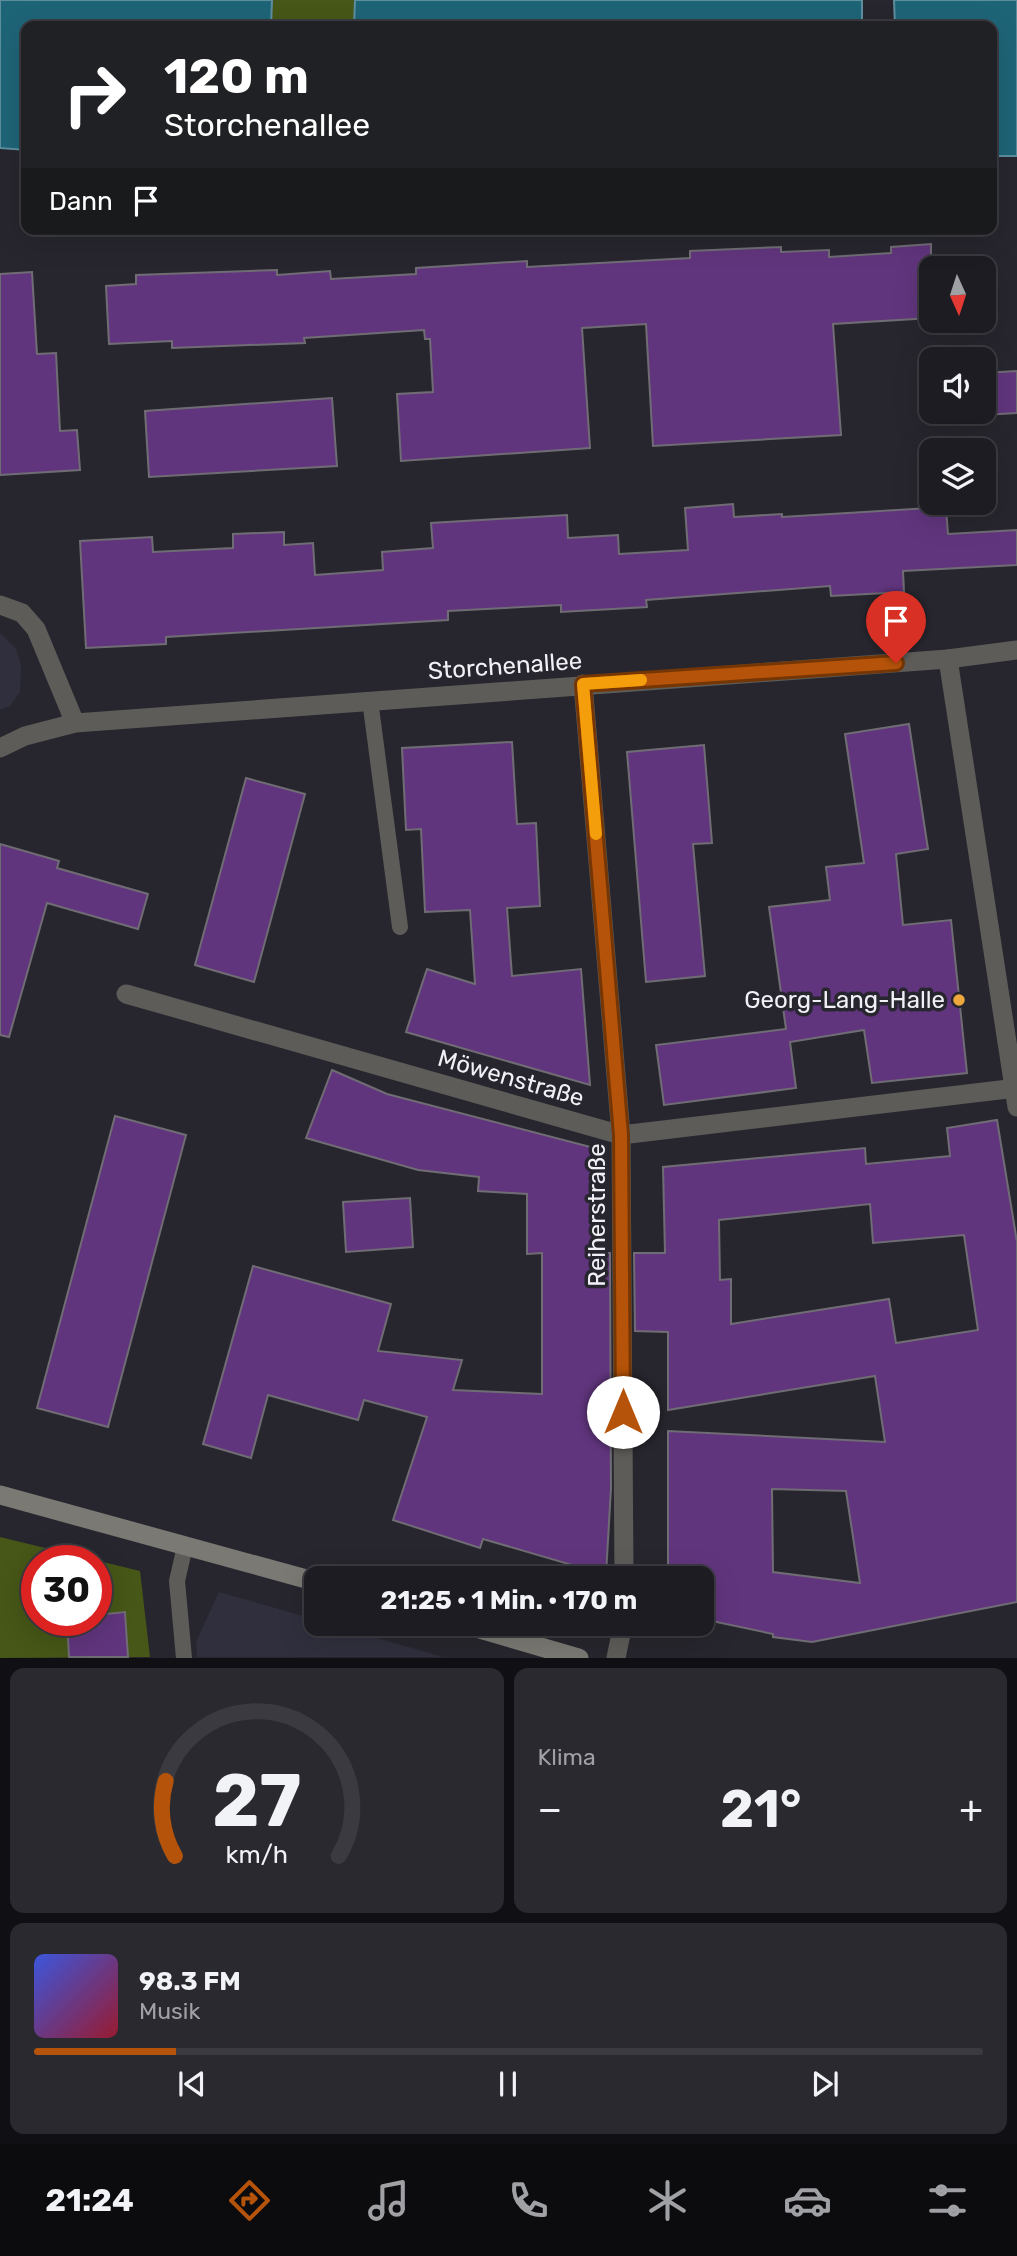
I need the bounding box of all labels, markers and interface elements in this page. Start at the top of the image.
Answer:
text: 120 m [164,47,309,105]
icon: right [49,49,140,140]
text: Storchenallee [164,106,370,144]
icon: arrive [127,182,165,220]
text: Dann [49,186,113,217]
north arrow [919,256,996,332]
map controls [919,256,996,515]
button: sound [919,347,996,424]
button: layers [919,438,996,515]
pin [866,591,926,663]
icon: arrive [877,602,915,640]
street label: Storchenallee [427,647,583,685]
place label: Georg-Lang-Halle [744,986,945,1014]
marker: Georg-Lang-Halle [951,992,967,1008]
street label: Möwenstraße [435,1044,587,1112]
street label: Reiherstraße [583,1143,611,1287]
position arrow [586,1375,660,1449]
speed limit sign: 30 [21,1545,112,1636]
text: 21:25 · 1 Min. · 170 m [381,1585,637,1616]
text: Klima [538,1743,596,1771]
text: 27 [212,1759,301,1845]
text: 21° [720,1778,801,1840]
text: − [538,1786,562,1832]
text: + [959,1786,983,1832]
text: km/h [226,1840,288,1869]
text: 98.3 FM [139,1966,241,1997]
text: Musik [139,1997,200,2025]
icon: previous [173,2065,211,2103]
icon: pause [489,2065,527,2103]
icon: next [806,2065,844,2103]
icon: directions [225,2176,274,2225]
icon: music [364,2176,413,2225]
icon: phone [504,2176,553,2225]
icon: climate [643,2176,692,2225]
icon: car [783,2176,832,2225]
icon: filters [923,2176,972,2225]
text: 21:24 [45,2181,134,2219]

